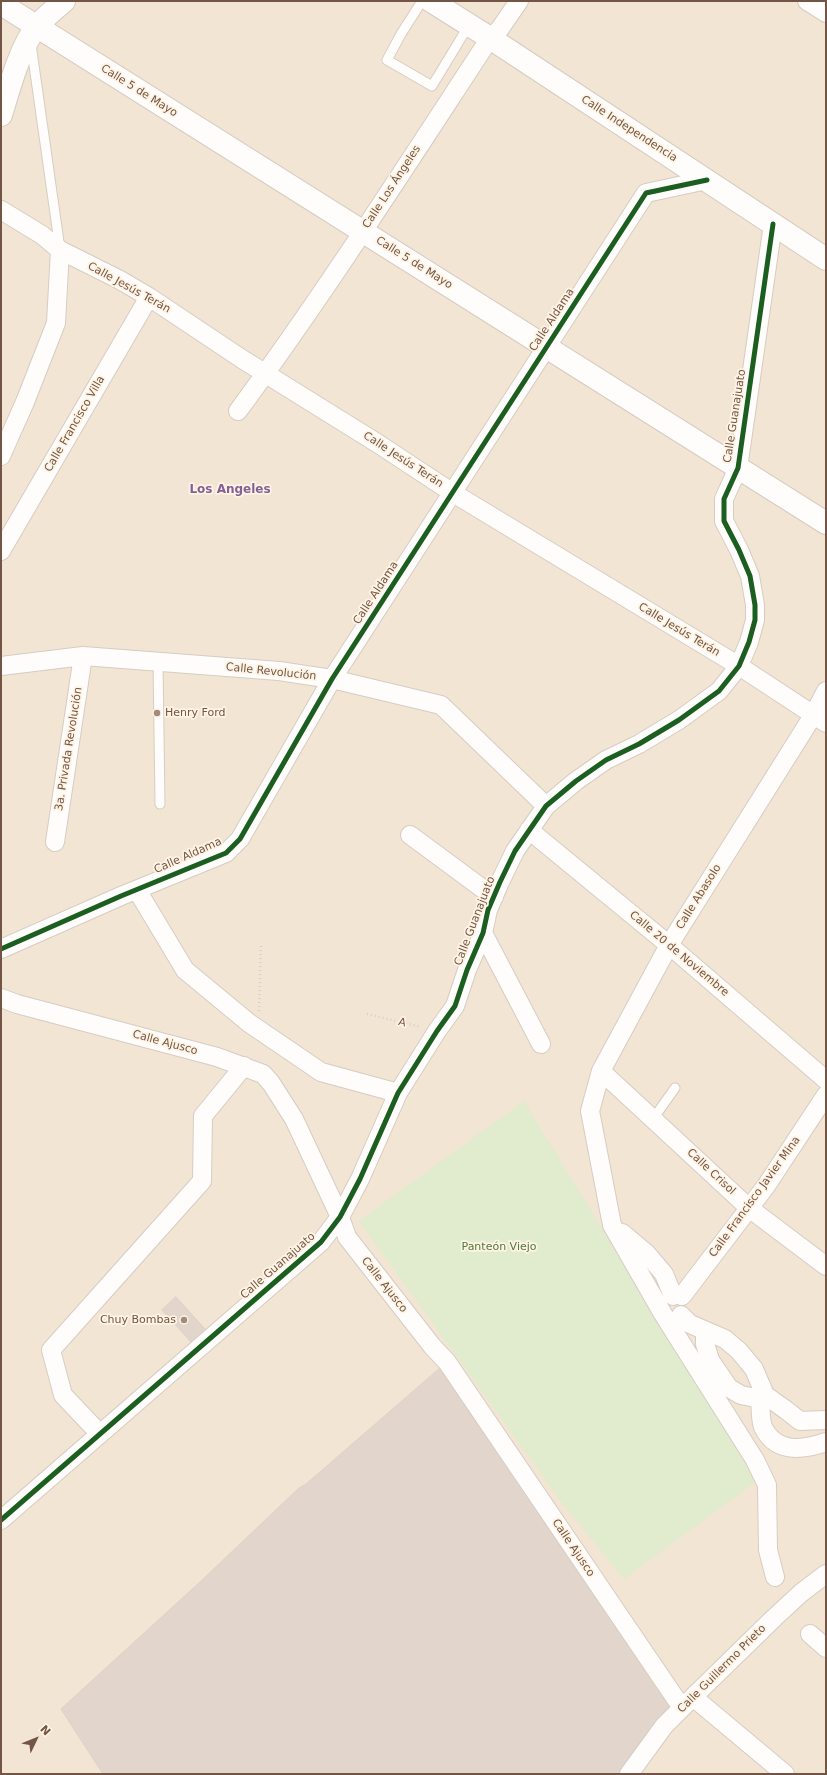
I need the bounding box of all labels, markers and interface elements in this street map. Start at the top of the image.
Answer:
street label: Calle 5 de Mayo [98,62,180,120]
street label: Calle Independencia [578,93,680,165]
street label: Calle Los Ángeles [360,143,424,231]
street label: Calle 5 de Mayo [373,234,455,292]
street label: Calle Jesús Terán [85,260,173,316]
street label: Calle Aldama [527,286,577,354]
street label: Calle Guanajuato [721,368,749,464]
street label: Calle Francisco Villa [42,374,108,474]
street label: Calle Jesús Terán [361,429,445,491]
district label: Los Angeles [189,483,271,497]
street label: Calle Aldama [351,559,401,627]
street label: Calle Jesús Terán [636,600,722,660]
street label: Calle Revolución [225,661,317,683]
street label: 3a. Privada Revolución [53,686,85,812]
place label: Henry Ford [165,706,226,720]
marker: Henry Ford [152,708,162,718]
street label: Calle Aldama [152,835,224,877]
street label: Calle Abasolo [674,862,724,932]
street label: Calle Guanajuato [452,874,498,968]
street label: Calle 20 de Noviembre [627,909,731,999]
street label: A [397,1016,407,1030]
street label: Calle Ajusco [131,1028,199,1058]
street label: Calle Francisco Javier Mina [707,1134,803,1260]
street label: Calle Crisol [684,1146,738,1198]
street label: Calle Guanajuato [238,1230,318,1302]
park label: Panteón Viejo [461,1240,537,1254]
street label: Calle Ajusco [358,1255,410,1315]
place label: Chuy Bombas [100,1313,176,1327]
marker: Chuy Bombas [179,1315,189,1325]
street label: Calle Ajusco [549,1517,597,1579]
street label: Calle Guillermo Prieto [675,1622,769,1716]
north arrow [16,1719,56,1759]
text: N [37,1723,53,1738]

